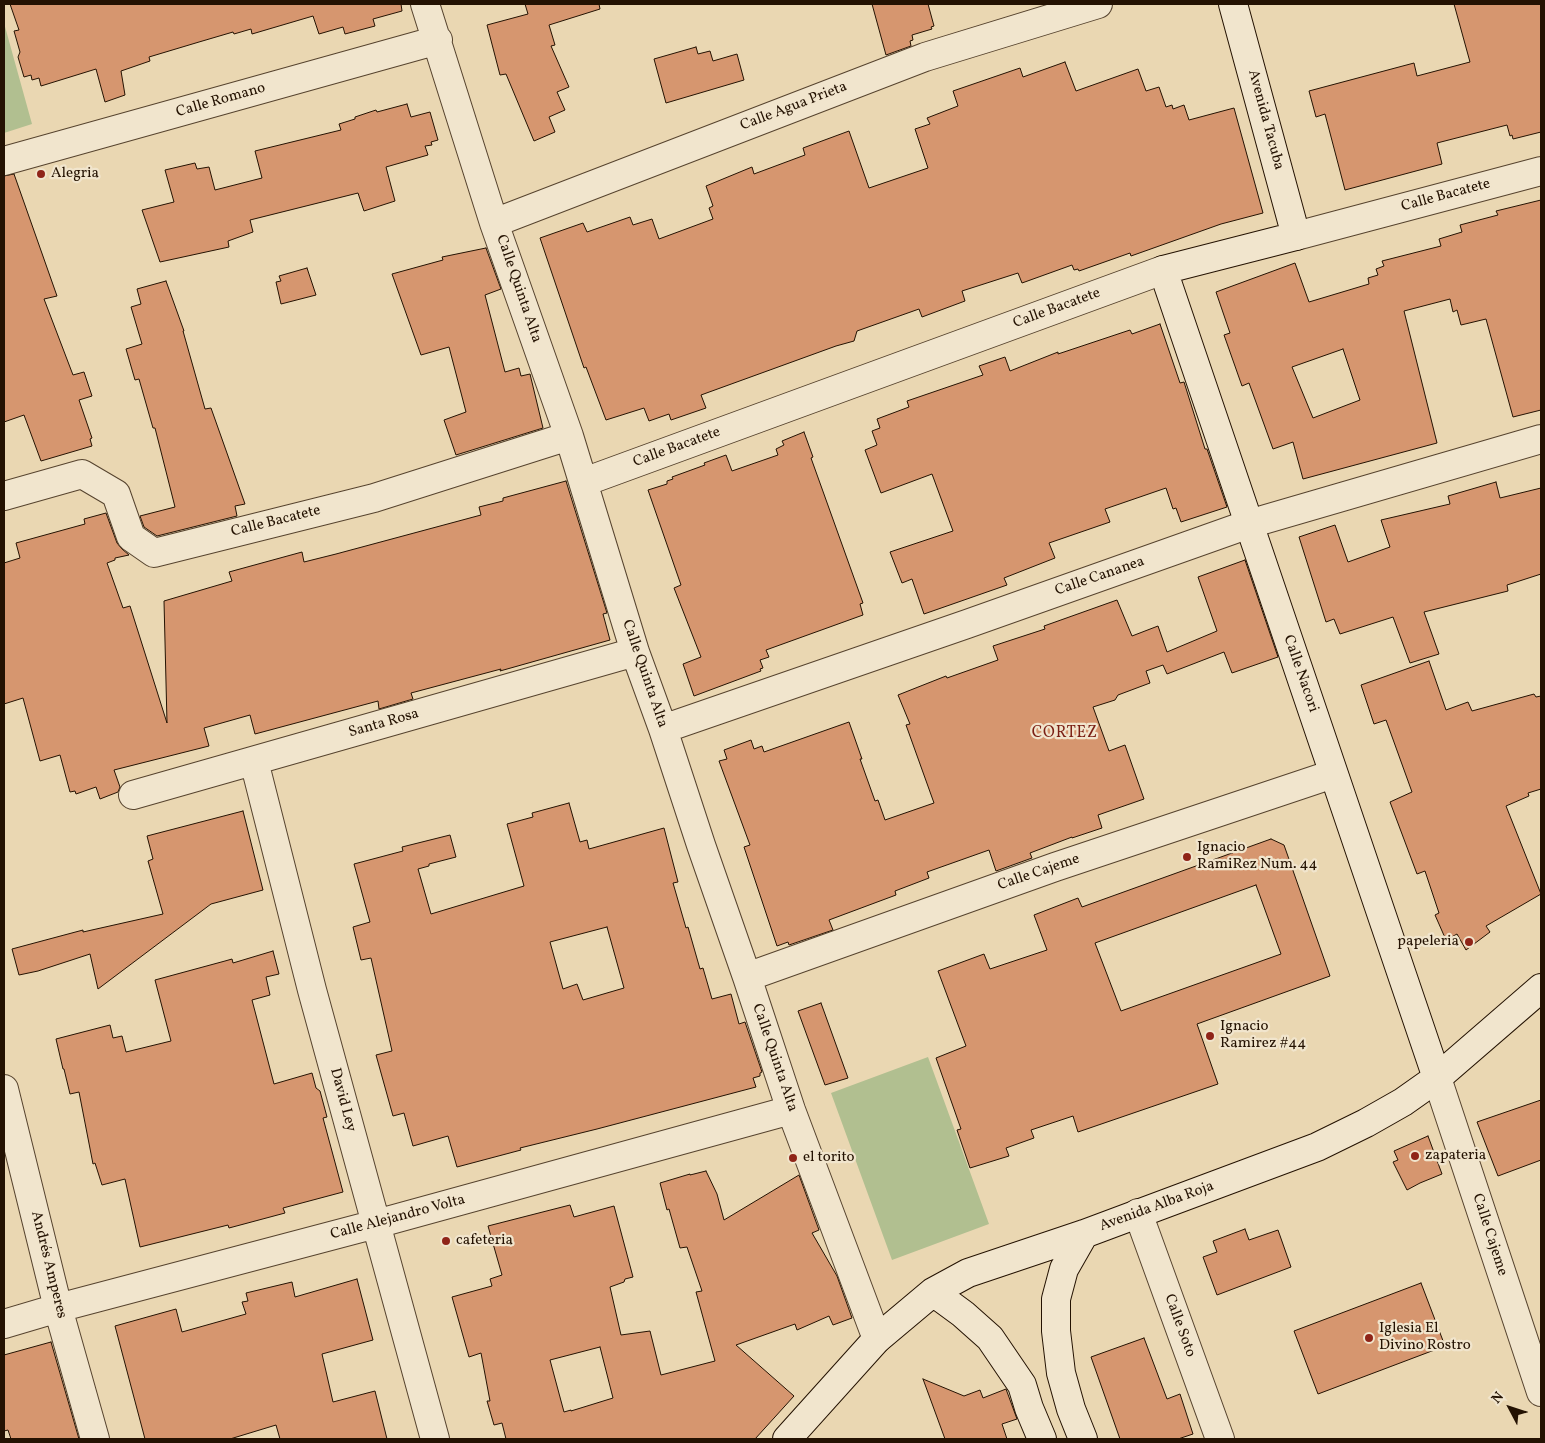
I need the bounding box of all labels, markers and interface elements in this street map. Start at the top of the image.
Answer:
street label: Avenida Tacuba [1243,68,1287,172]
street label: Calle Agua Prieta [738,78,850,136]
street label: Calle Romano [174,80,268,122]
place label: Alegria [51,165,99,183]
marker: Alegria [35,168,47,180]
street label: Calle Bacatete [1399,175,1493,217]
street label: Calle Quinta Alta [491,233,545,345]
street label: Calle Bacatete [1011,285,1103,333]
street label: Calle Bacatete [631,424,723,472]
street label: Calle Bacatete [229,502,323,542]
street label: Calle Cananea [1053,553,1147,601]
street label: Calle Quinta Alta [617,618,671,730]
street label: Calle Nacori [1278,633,1322,715]
street label: Santa Rosa [347,705,421,743]
district label: CORTEZ [1031,724,1099,744]
place label: Ignacio RamiRez Num. 44 [1197,839,1317,874]
street label: Calle Cajeme [996,851,1082,895]
marker: Ignacio RamiRez Num. 44 [1181,851,1193,863]
place label: papeleria [1397,933,1459,951]
marker: papeleria [1463,936,1475,948]
street label: Calle Quinta Alta [747,1002,801,1114]
place label: Ignacio Ramirez #44 [1220,1018,1306,1053]
marker: Ignacio Ramirez #44 [1204,1030,1216,1042]
street label: David Ley [325,1066,359,1134]
place label: zapateria [1425,1147,1486,1165]
place label: el torito [803,1149,855,1167]
marker: zapateria [1409,1150,1421,1162]
marker: el torito [787,1152,799,1164]
street label: Avenida Alba Roja [1097,1178,1217,1236]
street label: Calle Alejandro Volta [329,1191,467,1245]
street label: Calle Cajeme [1467,1192,1511,1278]
street label: Andrés Amperes [26,1209,70,1321]
place label: cafeteria [456,1232,513,1250]
marker: cafeteria [440,1235,452,1247]
street label: Calle Soto [1159,1292,1199,1360]
place label: Iglesia El Divino Rostro [1379,1320,1471,1355]
marker: Iglesia El Divino Rostro [1363,1332,1375,1344]
north arrow [1485,1383,1535,1433]
text: N [1488,1388,1509,1408]

